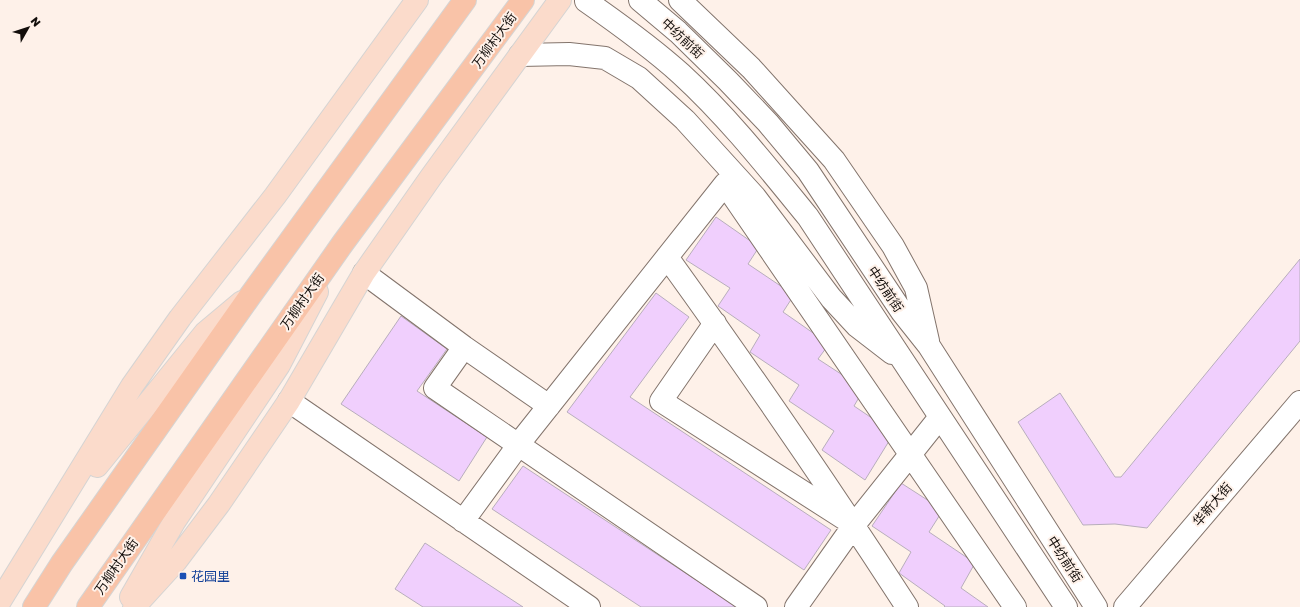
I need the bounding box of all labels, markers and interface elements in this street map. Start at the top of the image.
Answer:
north arrow [8,8,48,48]
street label: 万柳村大街 [468,9,520,71]
text: N [28,14,44,29]
street label: 中纺前街 [659,14,707,62]
street label: 中纺前街 [865,263,907,315]
street label: 万柳村大街 [277,270,327,332]
street label: 华新大街 [1189,479,1235,529]
street label: 中纺前街 [1044,533,1086,585]
street label: 万柳村大街 [91,535,141,597]
place label: 花园里 [191,568,230,584]
marker: 花园里 [178,571,188,581]

